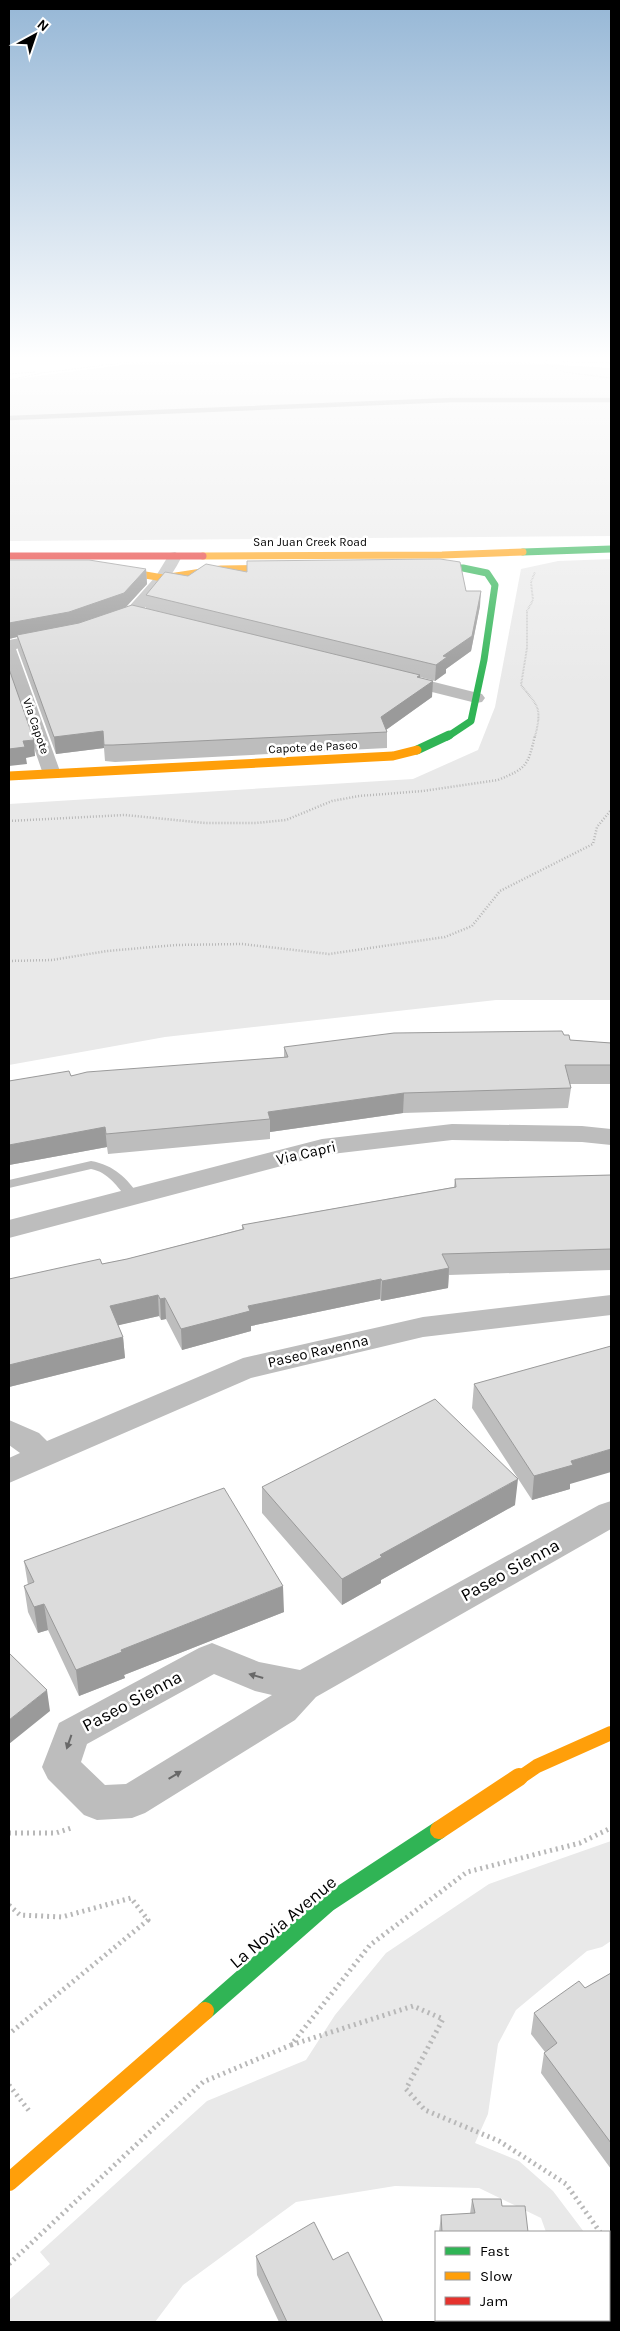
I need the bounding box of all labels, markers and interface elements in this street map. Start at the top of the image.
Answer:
north arrow [10,10,60,60]
text: N [34,16,52,35]
street label: San Juan Creek Road [253,535,367,549]
street label: Via Capote [20,696,52,756]
street label: Capote de Paseo [268,738,358,756]
street label: Via Capri [274,1137,338,1169]
street label: Paseo Ravenna [266,1331,370,1371]
street label: Paseo Sienna [457,1534,563,1606]
street label: Paseo Sienna [78,1666,186,1736]
one-way arrow [248,1671,263,1679]
one-way arrow [65,1735,73,1750]
one-way arrow [168,1770,181,1779]
street label: La Novia Avenue [225,1871,341,1973]
legend [435,2231,610,2321]
text: Fast [480,2242,510,2260]
text: Slow [480,2267,512,2285]
text: Jam [480,2292,508,2310]

